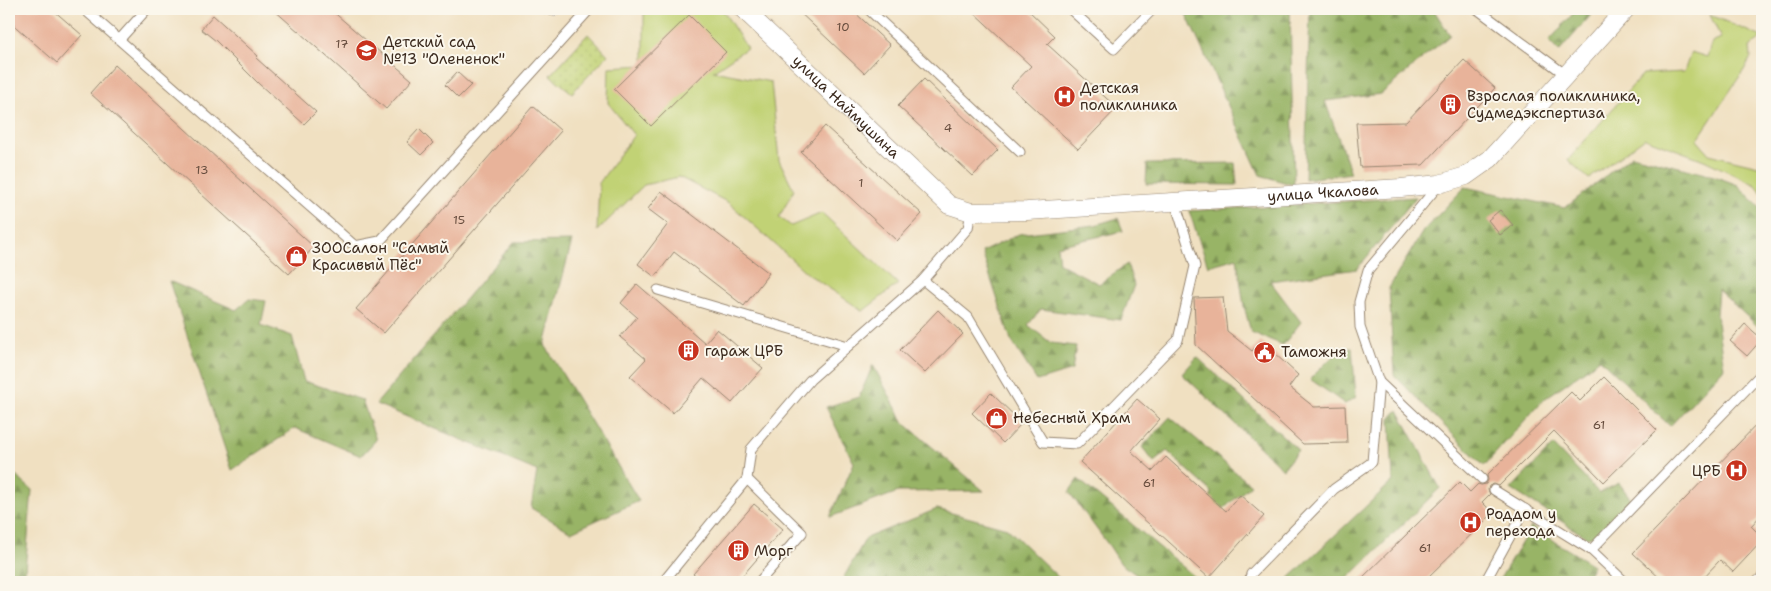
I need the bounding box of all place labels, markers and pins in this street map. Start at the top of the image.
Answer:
place label: Детский сад №13 "Олененок" [383,32,505,69]
school or university icon: Детский сад №13 "Олененок" [355,39,379,63]
place label: Детская поликлиника [1080,78,1178,115]
hospital icon: Детская поликлиника [1052,85,1076,109]
place label: Взрослая поликлиника, Судмедэкспертиза [1467,86,1641,123]
building icon: Взрослая поликлиника, Судмедэкспертиза [1439,93,1463,117]
place label: ЗООСалон "Самый Красивый Пёс" [312,238,449,275]
shop icon: ЗООСалон "Самый Красивый Пёс" [284,245,308,269]
building icon: гараж ЦРБ [677,339,701,363]
public building icon: Таможня [1253,340,1277,364]
place label: гараж ЦРБ [705,341,783,361]
place label: Таможня [1281,342,1347,362]
shop icon: Небесный Храм [985,406,1009,430]
place label: Небесный Храм [1013,408,1131,428]
hospital icon: ЦРБ [1725,459,1749,483]
place label: ЦРБ [1692,461,1721,481]
place label: Роддом у перехода [1486,504,1556,541]
hospital icon: Роддом у перехода [1458,511,1482,535]
building icon: Морг [726,539,750,563]
place label: Морг [754,541,793,561]

